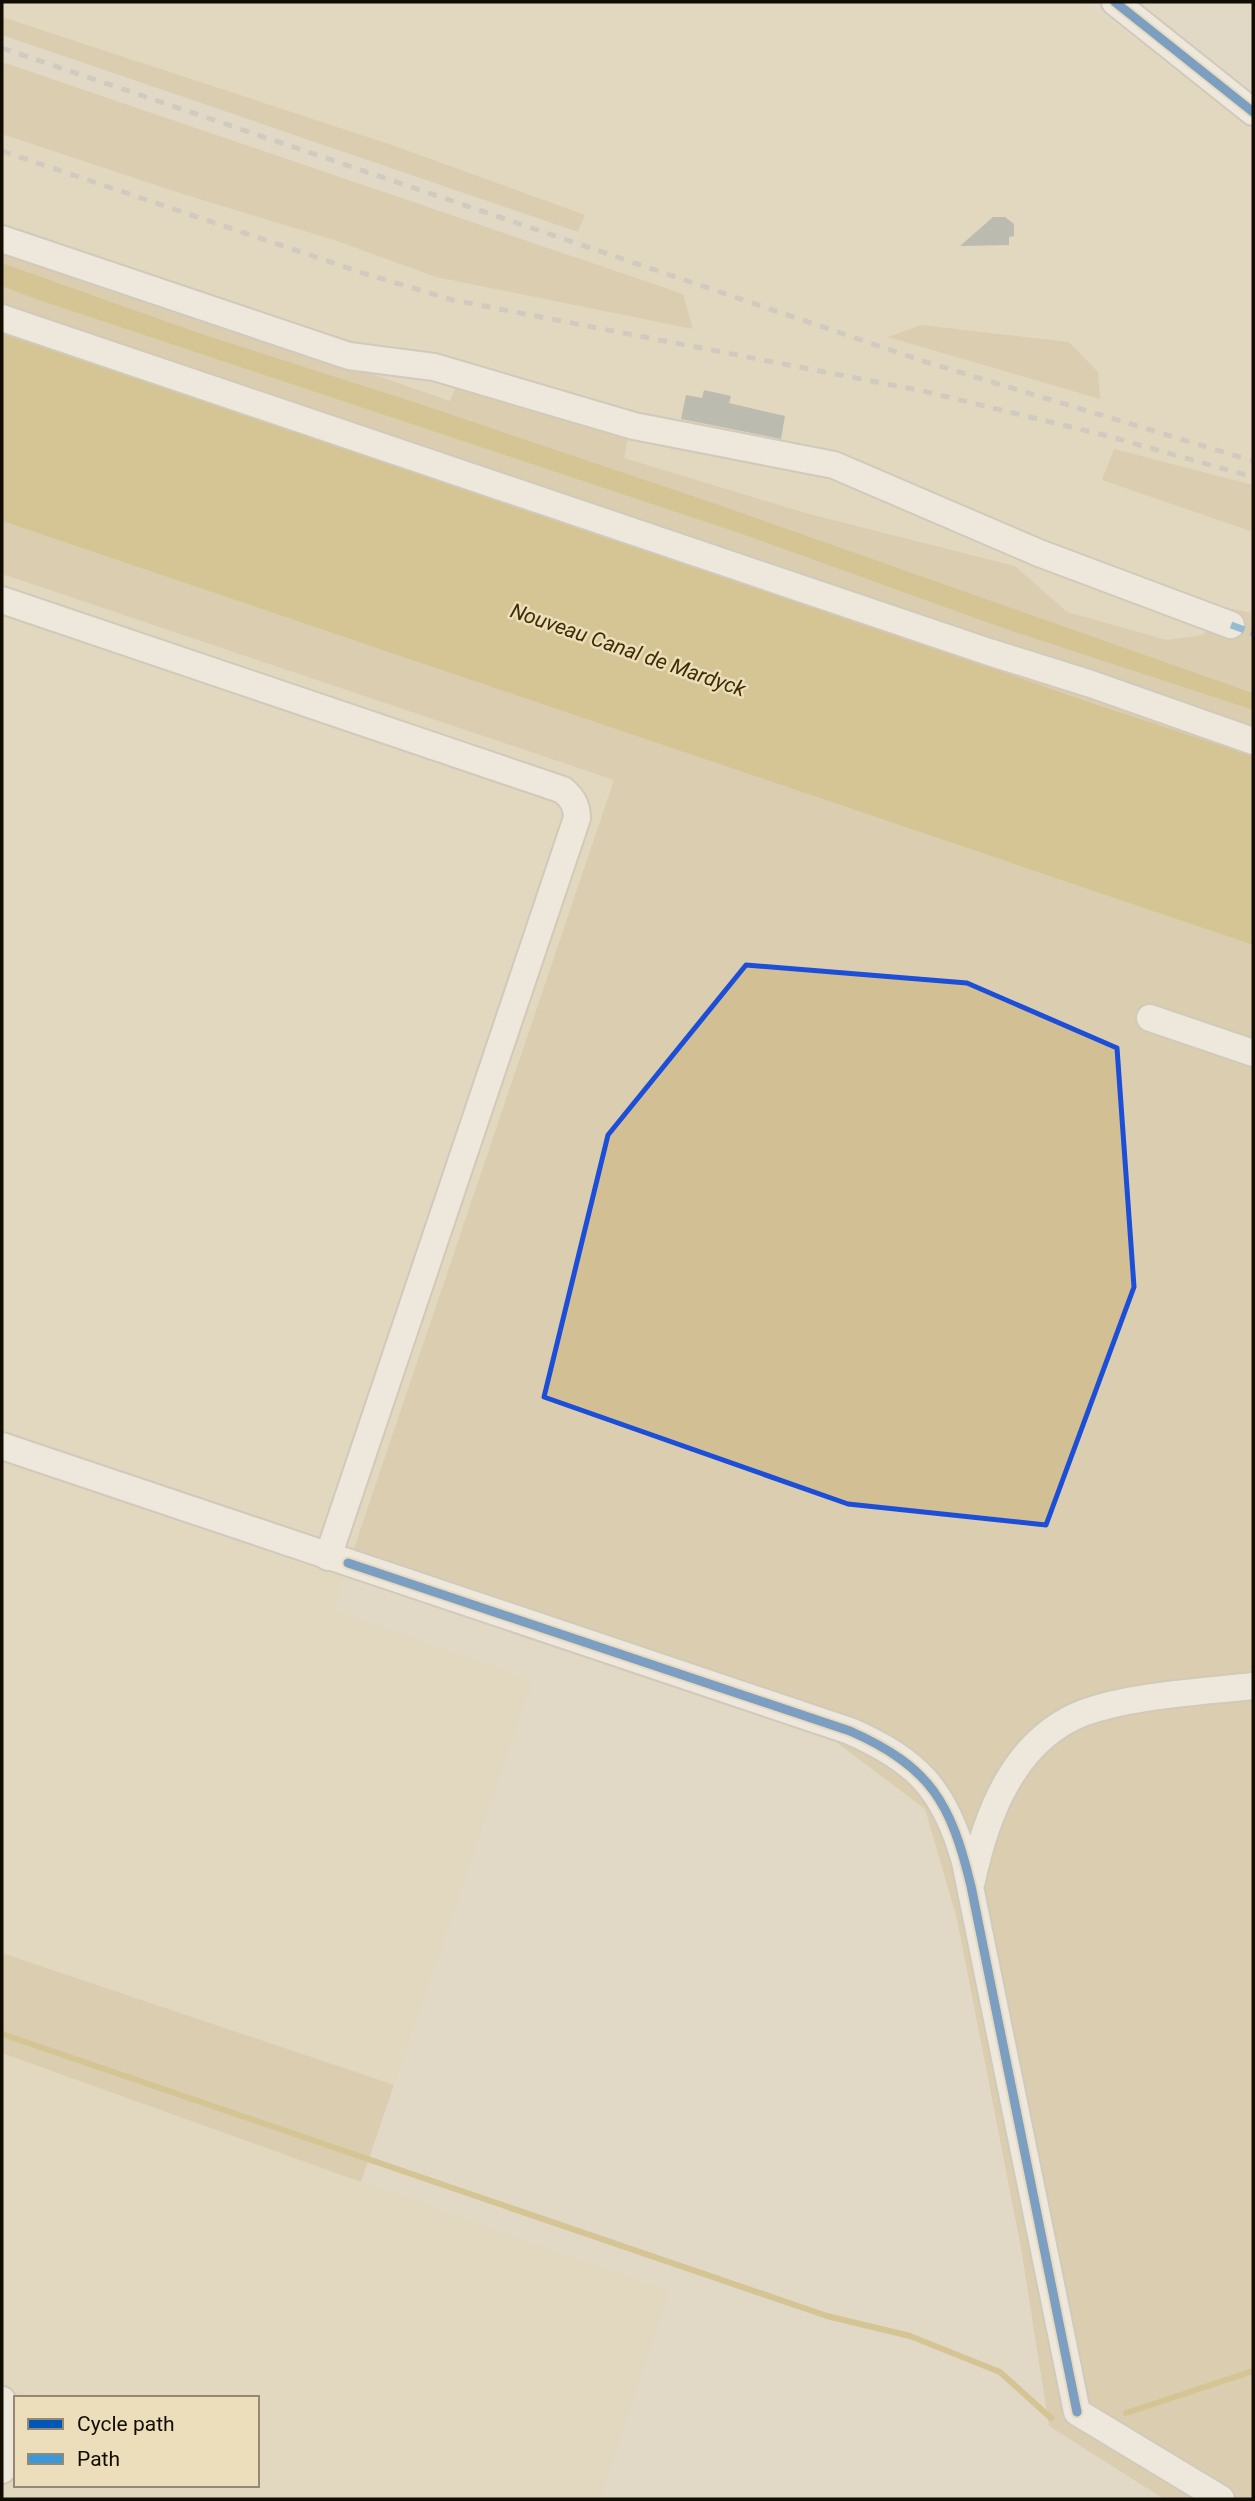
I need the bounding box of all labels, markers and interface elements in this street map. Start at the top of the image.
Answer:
water label: Nouveau Canal de Mardyck [507,598,749,702]
legend [14,2396,259,2487]
text: Cycle path [77,2412,175,2436]
text: Path [77,2447,120,2471]

